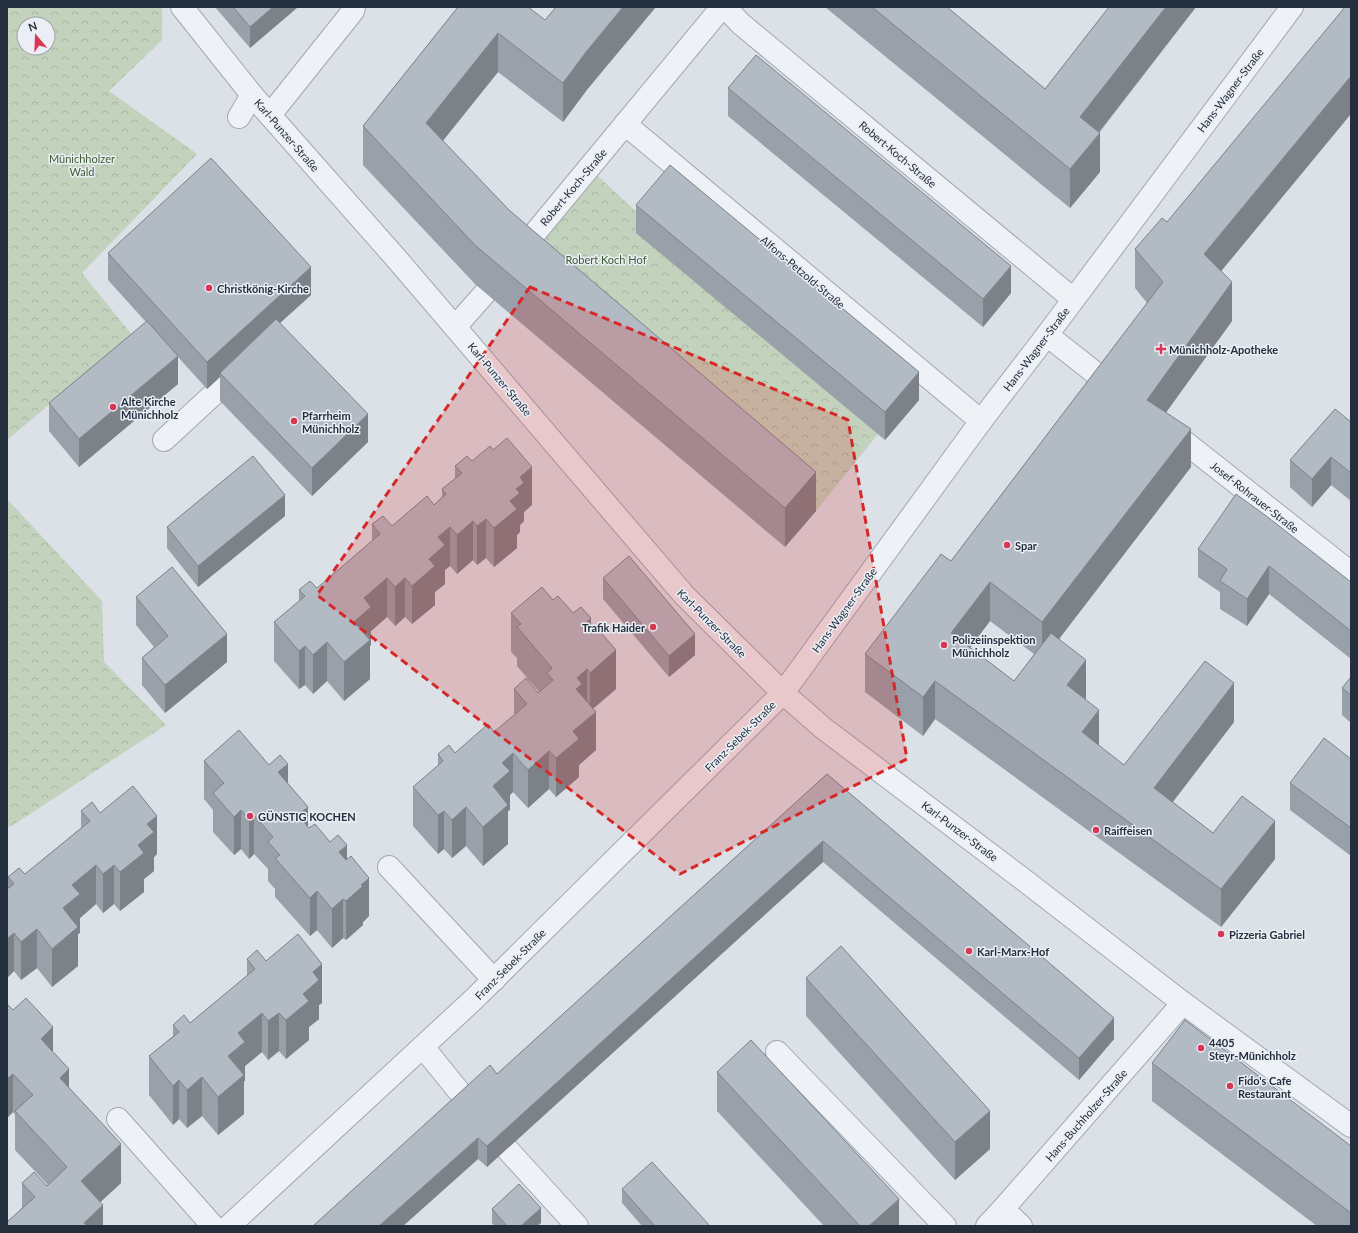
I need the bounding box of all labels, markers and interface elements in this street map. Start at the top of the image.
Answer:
north arrow [16,16,56,56]
text: N [26,19,39,34]
street label: Hans-Wagner-Straße [1194,45,1266,134]
street label: Karl-Punzer-Straße [252,96,322,174]
street label: Robert-Koch-Straße [857,118,939,190]
street label: Robert-Koch-Straße [537,146,609,228]
park label: Münichholzer Wald [49,152,115,178]
street label: Alfons-Petzold-Straße [758,233,848,311]
park label: Robert Koch Hof [565,253,647,266]
place label: Christkönig-Kirche [217,282,309,295]
marker: Christkönig-Kirche [204,283,214,293]
street label: Hans-Wagner-Straße [1000,304,1072,393]
street label: Karl-Punzer-Straße [465,340,535,419]
place label: Münichholz-Apotheke [1169,343,1278,356]
marker: Münichholz-Apotheke [1156,344,1166,354]
place label: Alte Kirche Münichholz [120,395,178,421]
marker: Alte Kirche Münichholz [108,402,118,412]
place label: Pfarrheim Münichholz [302,409,359,435]
marker: Pfarrheim Münichholz [289,416,299,426]
street label: Josef-Rohrauer-Straße [1208,459,1302,536]
place label: Spar [1015,539,1038,552]
marker: Spar [1002,540,1012,550]
street label: Hans-Wagner-Straße [809,565,879,655]
street label: Karl-Punzer-Straße [675,586,749,660]
place label: Trafik Haider [582,621,646,634]
marker: Trafik Haider [648,622,658,632]
place label: Polizeiinspektion Münichholz [952,633,1035,659]
marker: Polizeiinspektion Münichholz [939,640,949,650]
street label: Franz-Sebek-Straße [702,698,778,774]
street label: Karl-Punzer-Straße [919,798,1001,864]
place label: GÜNSTIG KOCHEN [258,810,356,823]
marker: GÜNSTIG KOCHEN [245,811,255,821]
place label: Raiffeisen [1104,824,1152,837]
marker: Raiffeisen [1091,825,1101,835]
street label: Franz-Sebek-Straße [472,926,548,1002]
place label: Pizzeria Gabriel [1229,928,1305,941]
marker: Pizzeria Gabriel [1216,929,1226,939]
place label: Karl-Marx-Hof [977,945,1049,958]
marker: Karl-Marx-Hof [964,946,974,956]
place label: 4405 Steyr-Münichholz [1209,1036,1296,1062]
marker: 4405 Steyr-Münichholz [1196,1043,1206,1053]
street label: Hans-Buchholzer-Straße [1042,1066,1130,1164]
place label: Fido's Cafe Restaurant [1238,1074,1292,1100]
marker: Fido's Cafe Restaurant [1225,1081,1235,1091]

